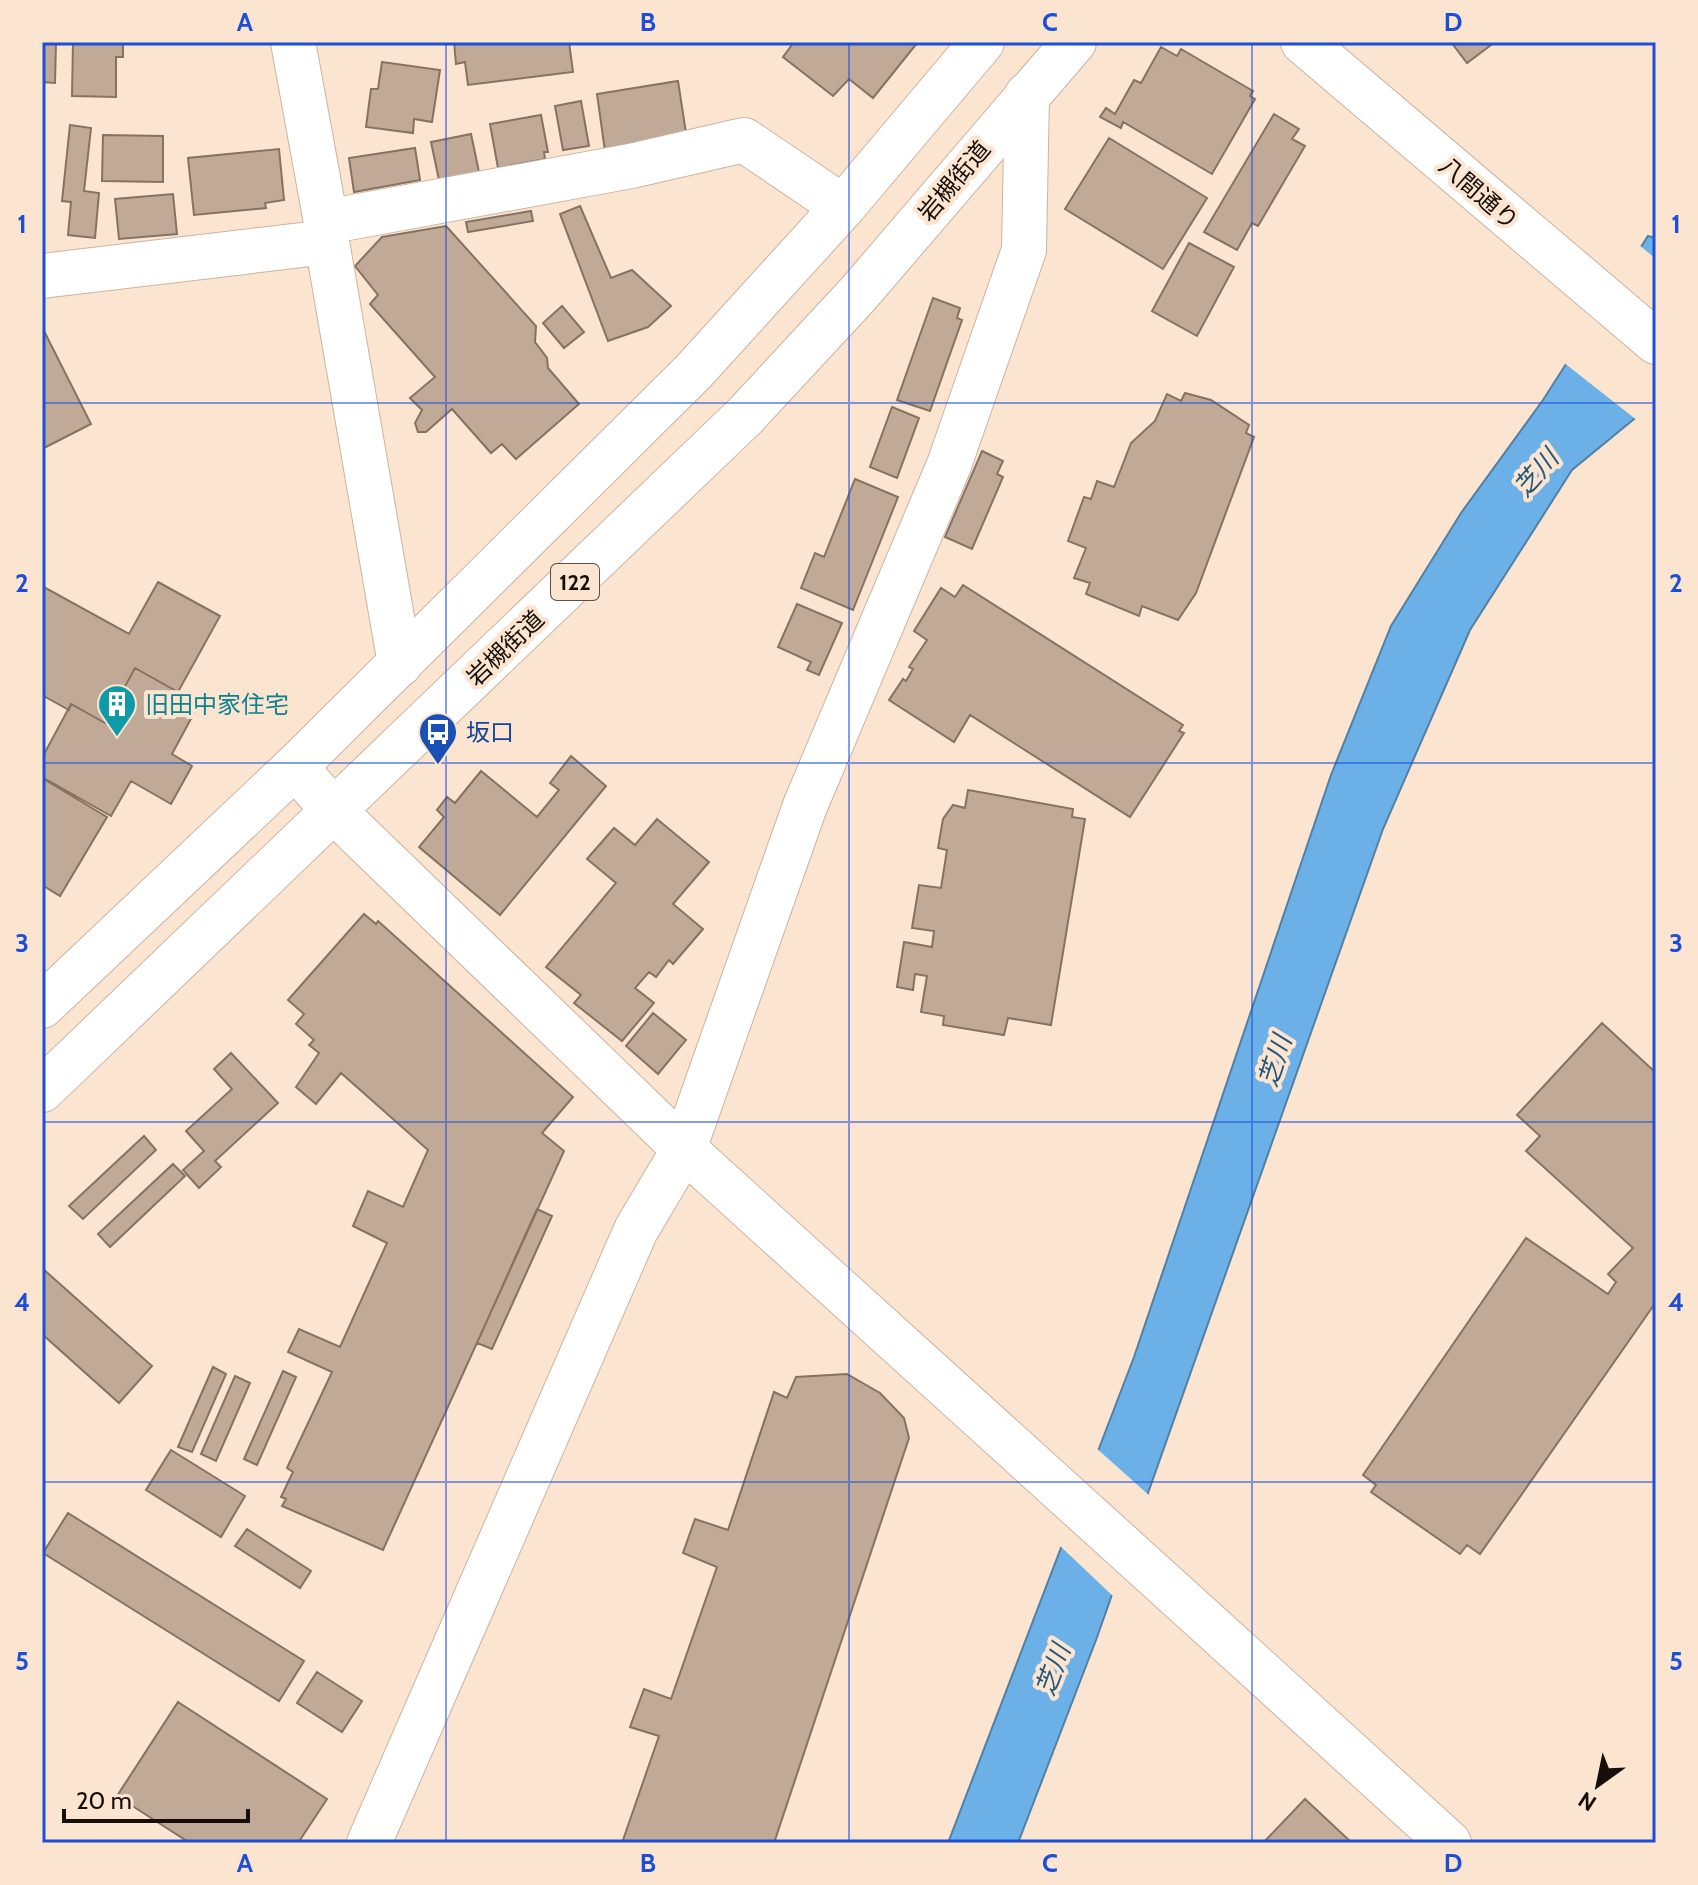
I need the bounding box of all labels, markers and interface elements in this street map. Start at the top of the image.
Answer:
text: A [237,6,254,38]
text: B [640,6,656,38]
text: C [1042,6,1058,38]
text: D [1444,6,1462,38]
street label: 岩槻街道 [912,135,996,227]
street label: 八間通り [1433,151,1525,235]
text: 1 [17,208,27,240]
text: 1 [1671,208,1681,240]
water label: 芝川 [1507,441,1567,503]
road number: 122 [551,564,599,600]
text: 2 [15,567,29,599]
text: 2 [1669,567,1683,599]
street label: 岩槻街道 [460,604,550,692]
building icon: 旧田中家住宅 [96,683,138,738]
place label: 旧田中家住宅 [145,690,289,719]
bus stop icon: 坂口 [417,711,459,766]
place label: 坂口 [466,718,514,747]
text: 3 [15,927,29,959]
text: 3 [1669,927,1683,959]
water label: 芝川 [1252,1028,1299,1091]
text: 4 [14,1286,30,1318]
text: 4 [1668,1286,1684,1318]
water label: 芝川 [1029,1637,1078,1700]
text: 5 [15,1645,29,1677]
text: 5 [1669,1645,1683,1677]
north arrow [1558,1745,1638,1825]
scale bar [64,1773,248,1823]
text: 20 m [76,1786,132,1815]
text: N [1574,1786,1601,1817]
text: A [237,1847,254,1879]
text: B [640,1847,656,1879]
text: C [1042,1847,1058,1879]
text: D [1444,1847,1462,1879]

